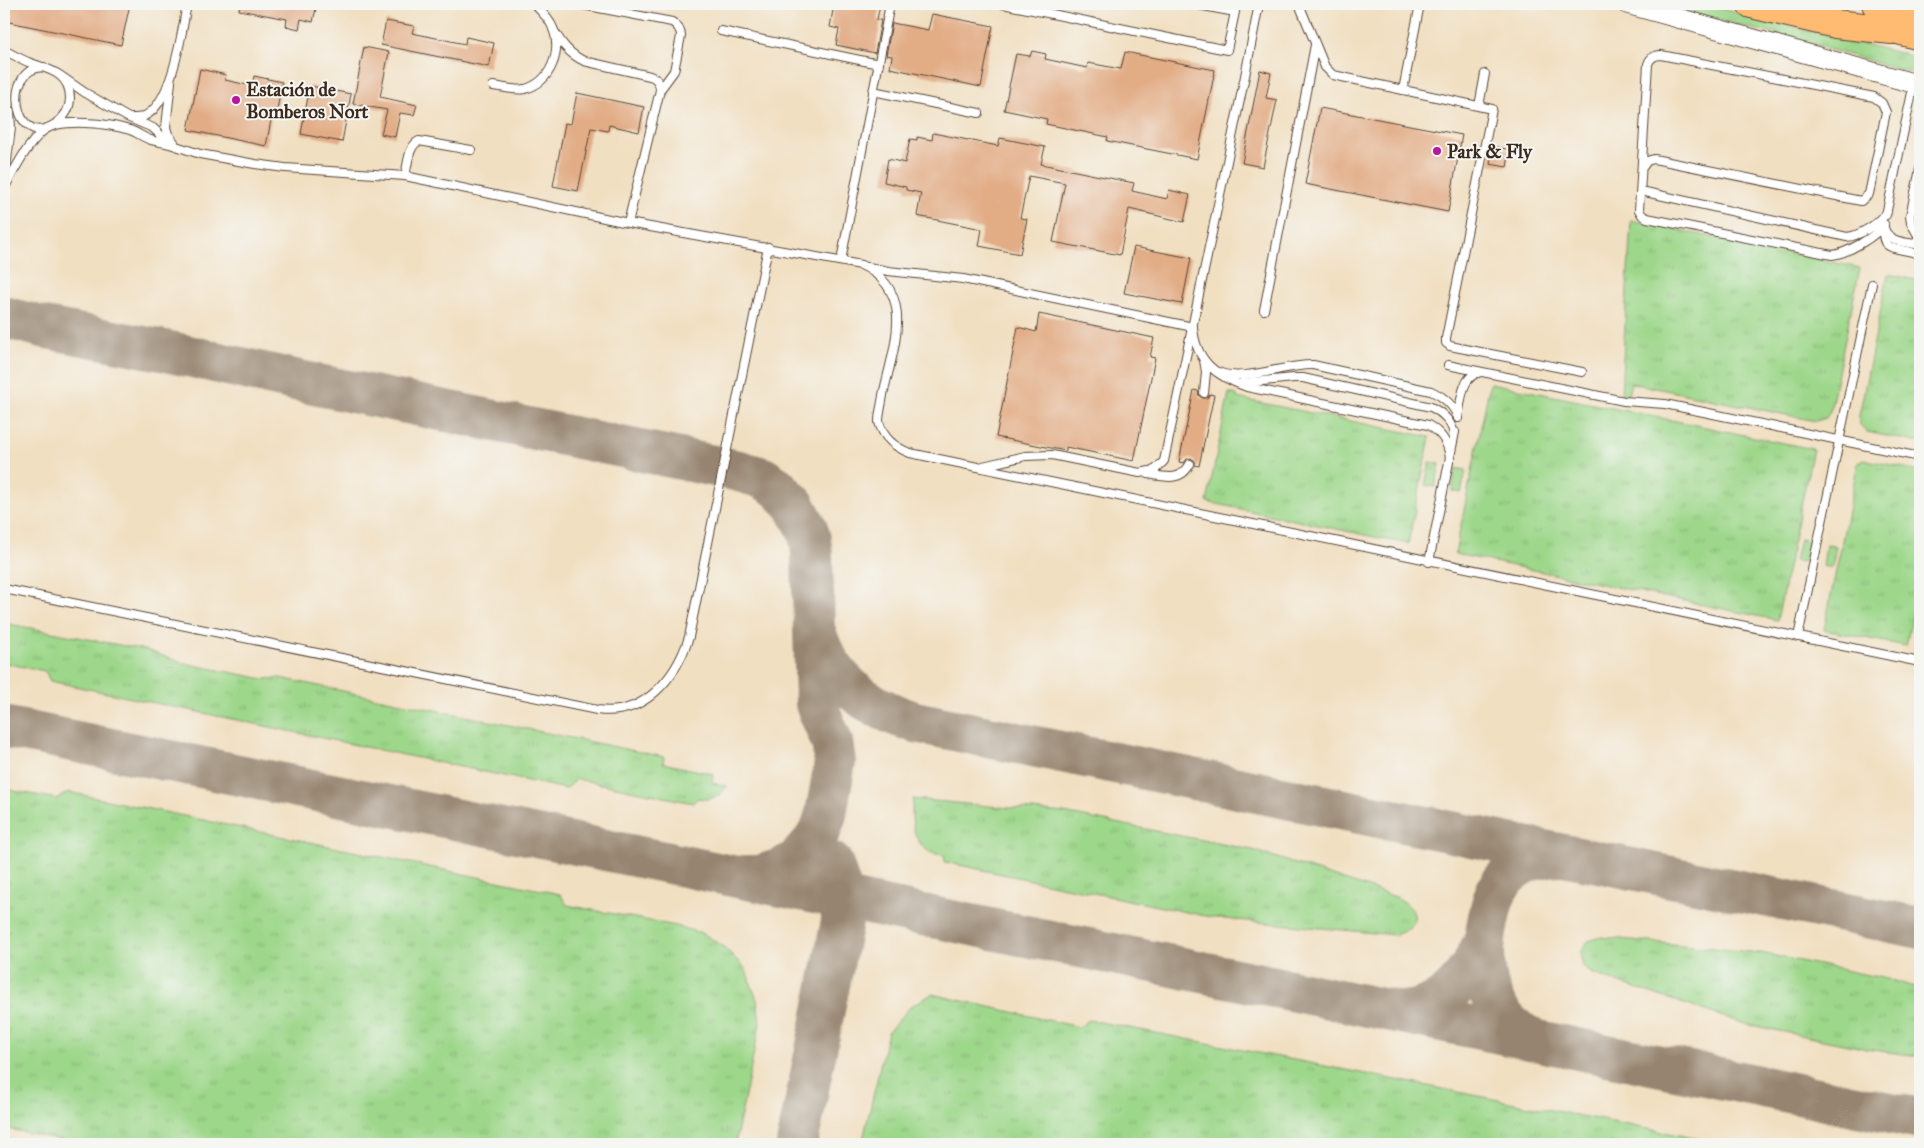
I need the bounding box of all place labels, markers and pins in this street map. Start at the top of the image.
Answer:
place label: Estación de Bomberos Nort [246,78,369,123]
marker: Estación de Bomberos Nort [230,94,242,106]
place label: Park & Fly [1447,140,1533,164]
marker: Park & Fly [1431,145,1443,157]

